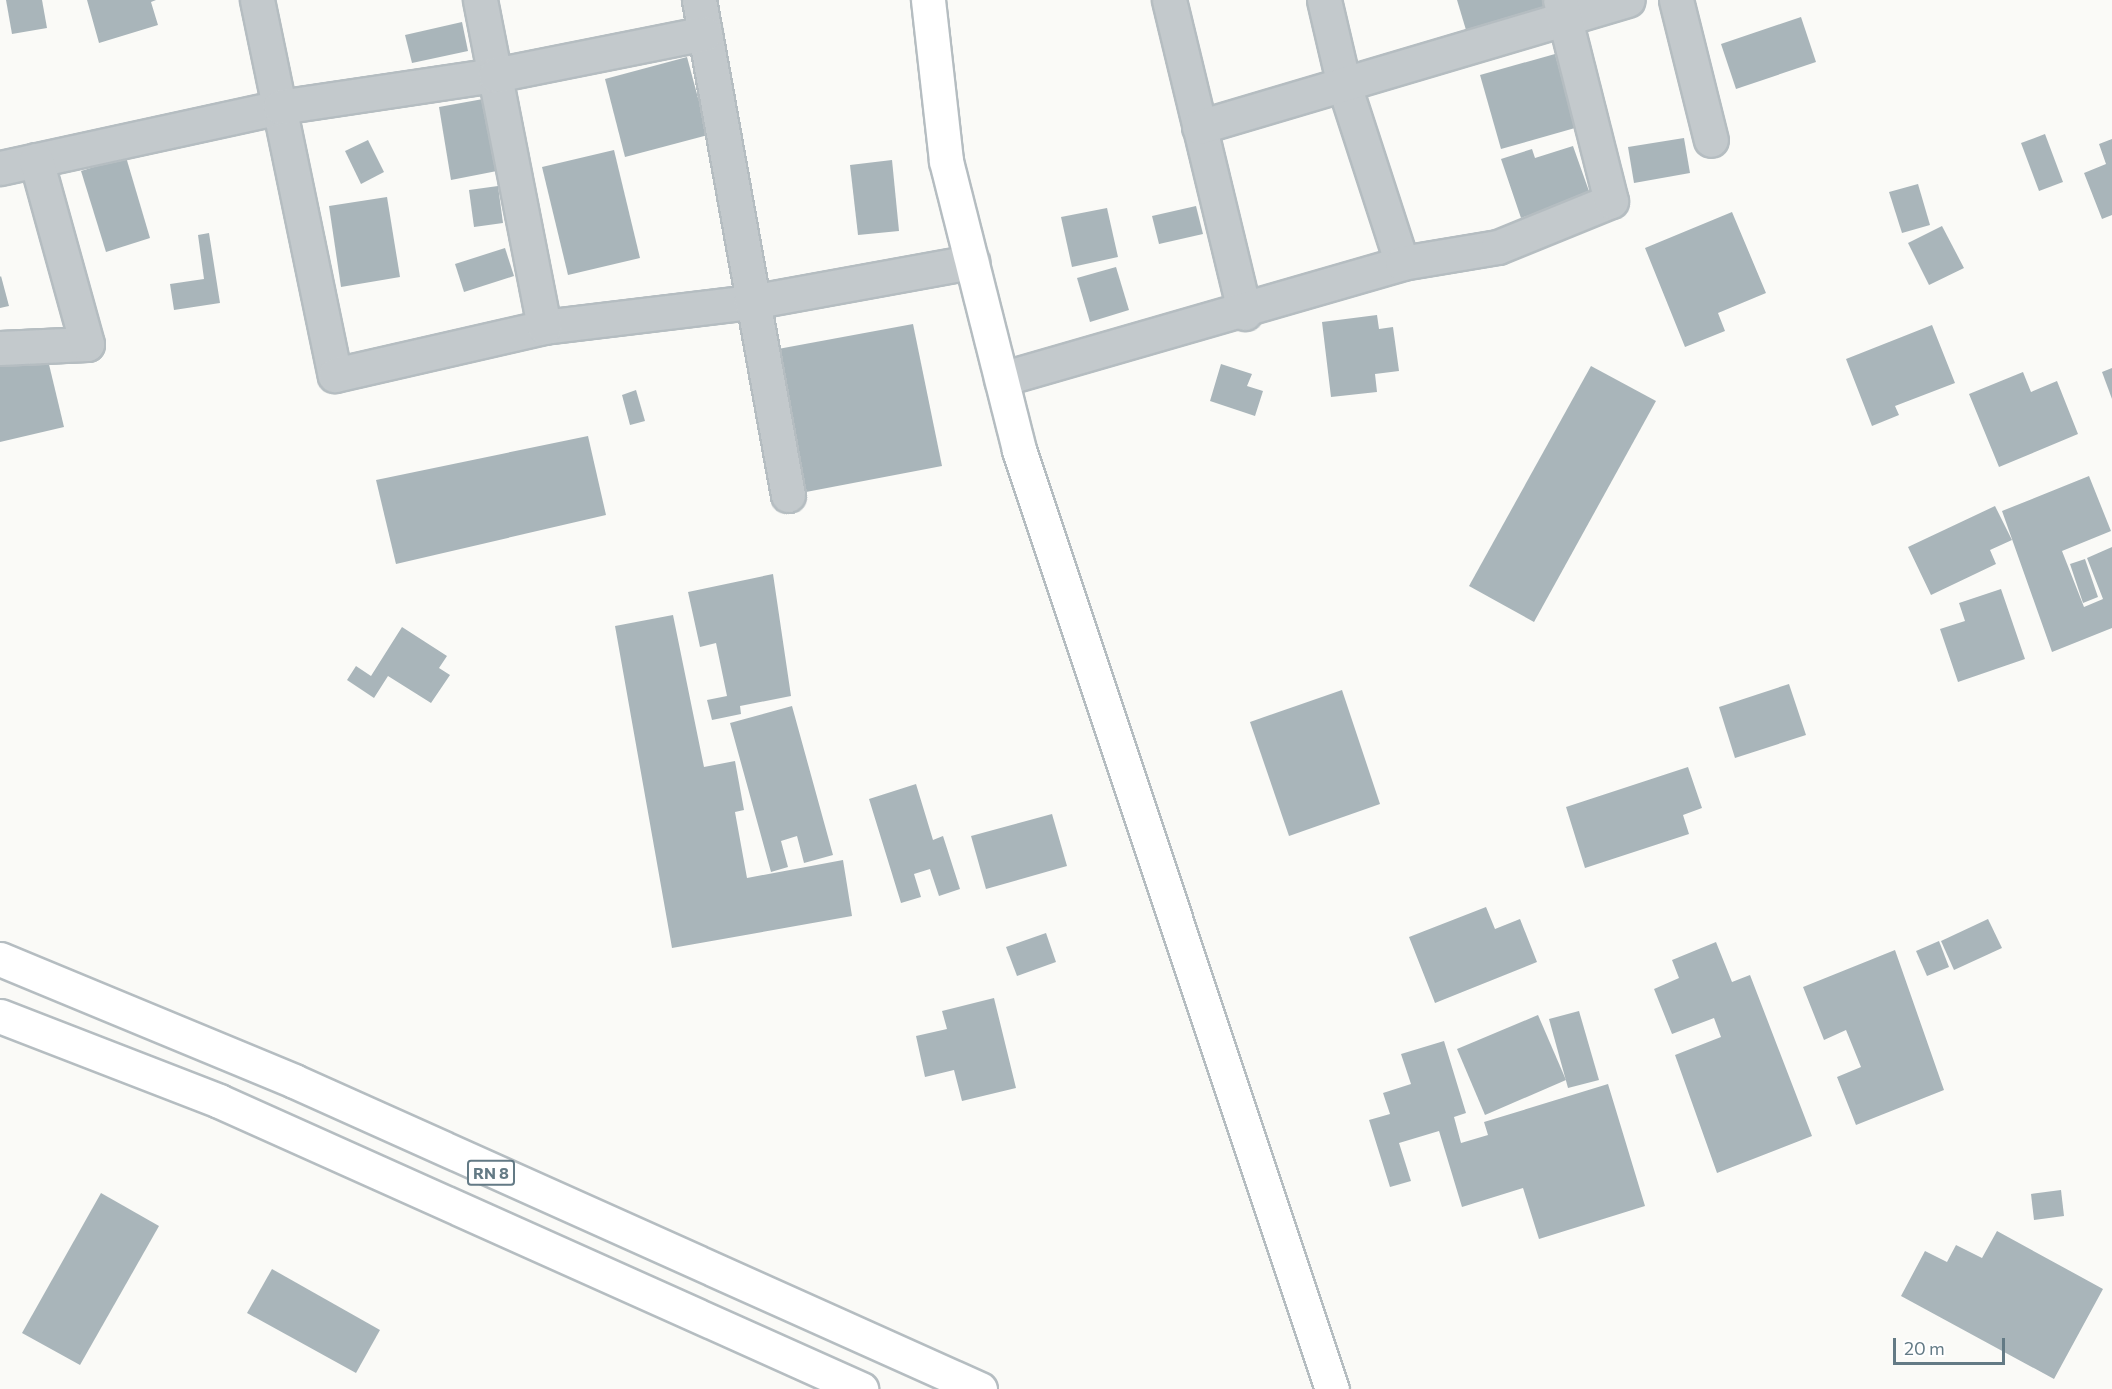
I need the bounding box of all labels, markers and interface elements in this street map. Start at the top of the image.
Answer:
road number: RN 8 [466,1160,516,1186]
scale bar [1896,1326,2008,1364]
text: 20 m [1904,1337,1945,1359]

